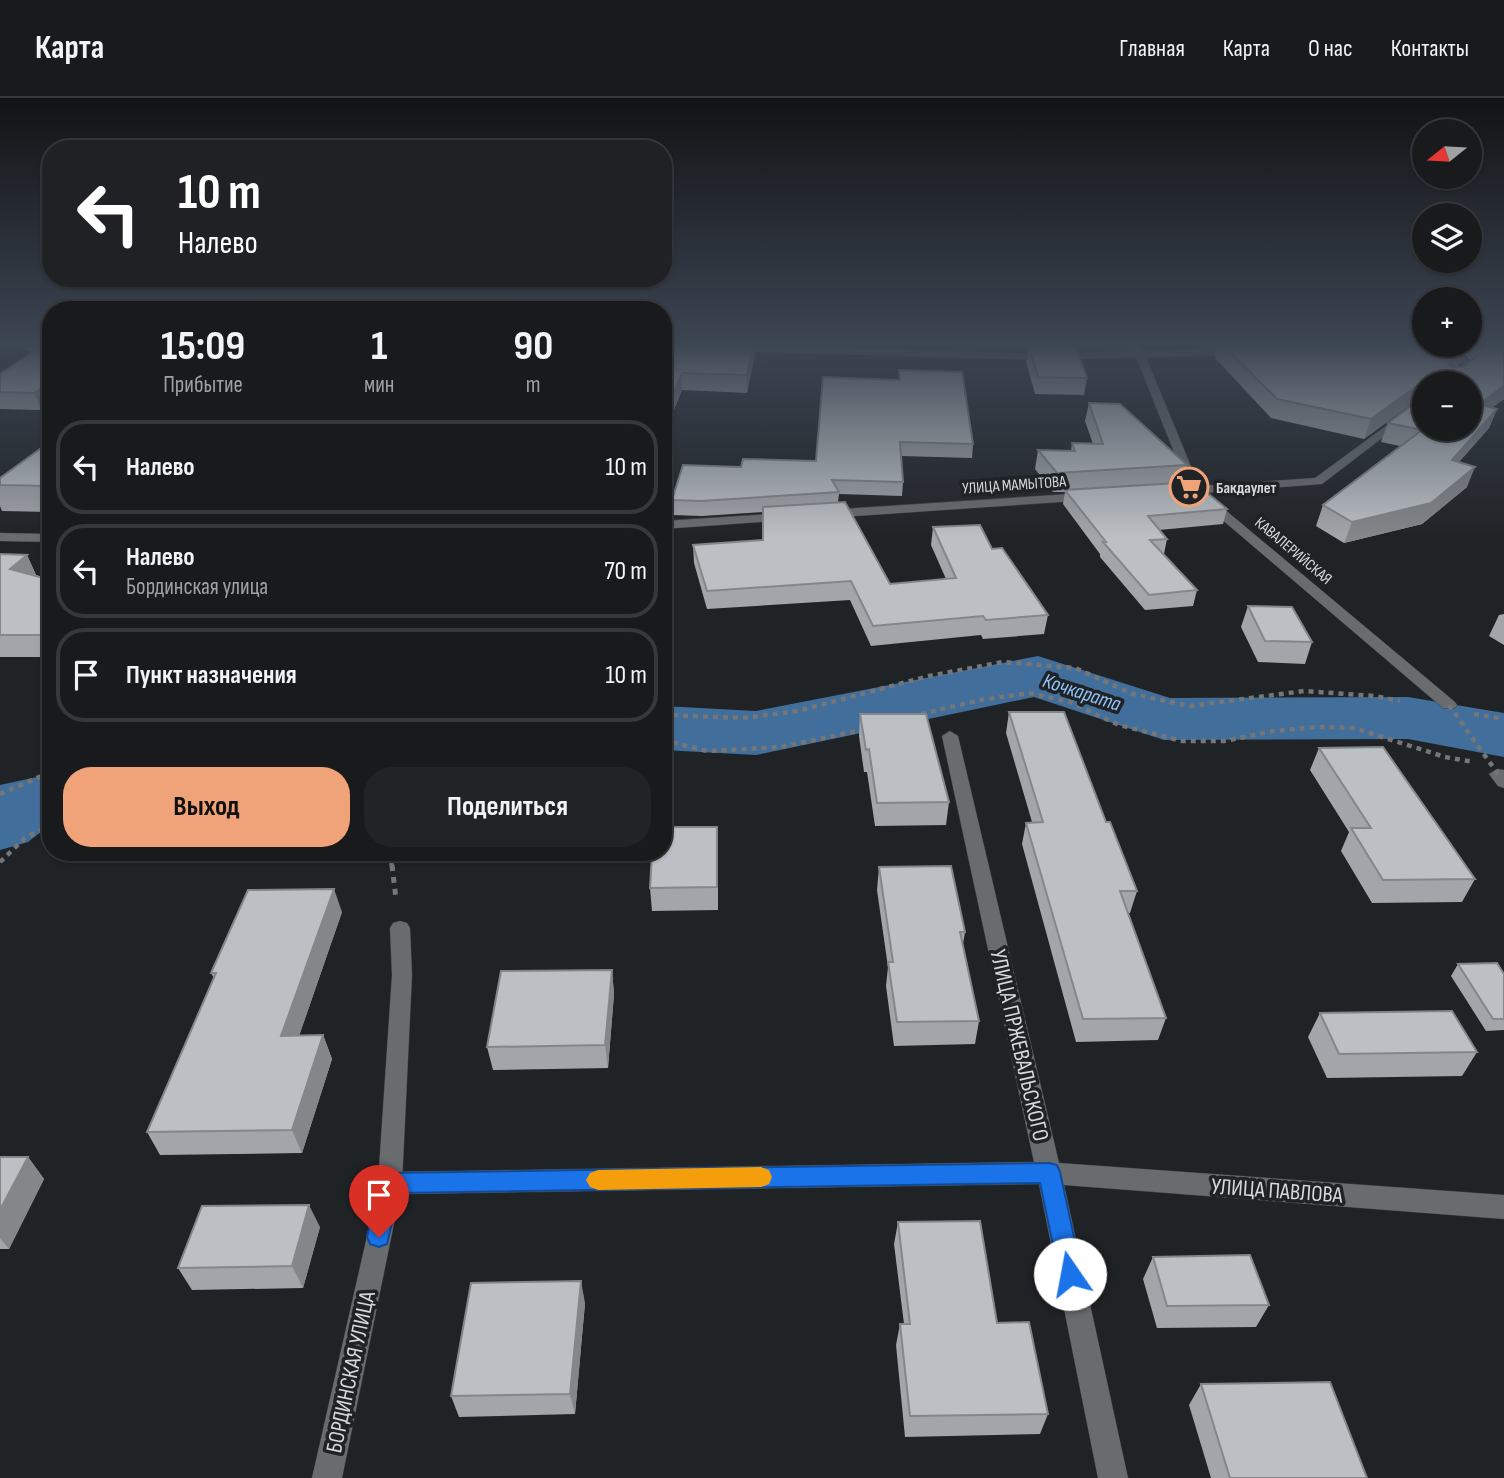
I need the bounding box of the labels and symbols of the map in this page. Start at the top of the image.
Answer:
north arrow [1412,119,1482,189]
supermarket icon: Бакдаулет [1168,466,1210,508]
street label: УЛИЦА МАМЫТОВА [962,472,1067,499]
place label: Бакдаулет [1216,479,1277,498]
street label: КАВАЛЕРИЙСКАЯ [1251,513,1335,589]
water label: Кочкарата [1040,668,1125,717]
street label: УЛИЦА ПРЖЕВАЛЬСКОГО [983,947,1055,1144]
pin [349,1165,409,1237]
street label: УЛИЦА ПАВЛОВА [1210,1172,1344,1210]
position arrow [1033,1237,1107,1311]
street label: БОРДИНСКАЯ УЛИЦА [320,1289,382,1456]

